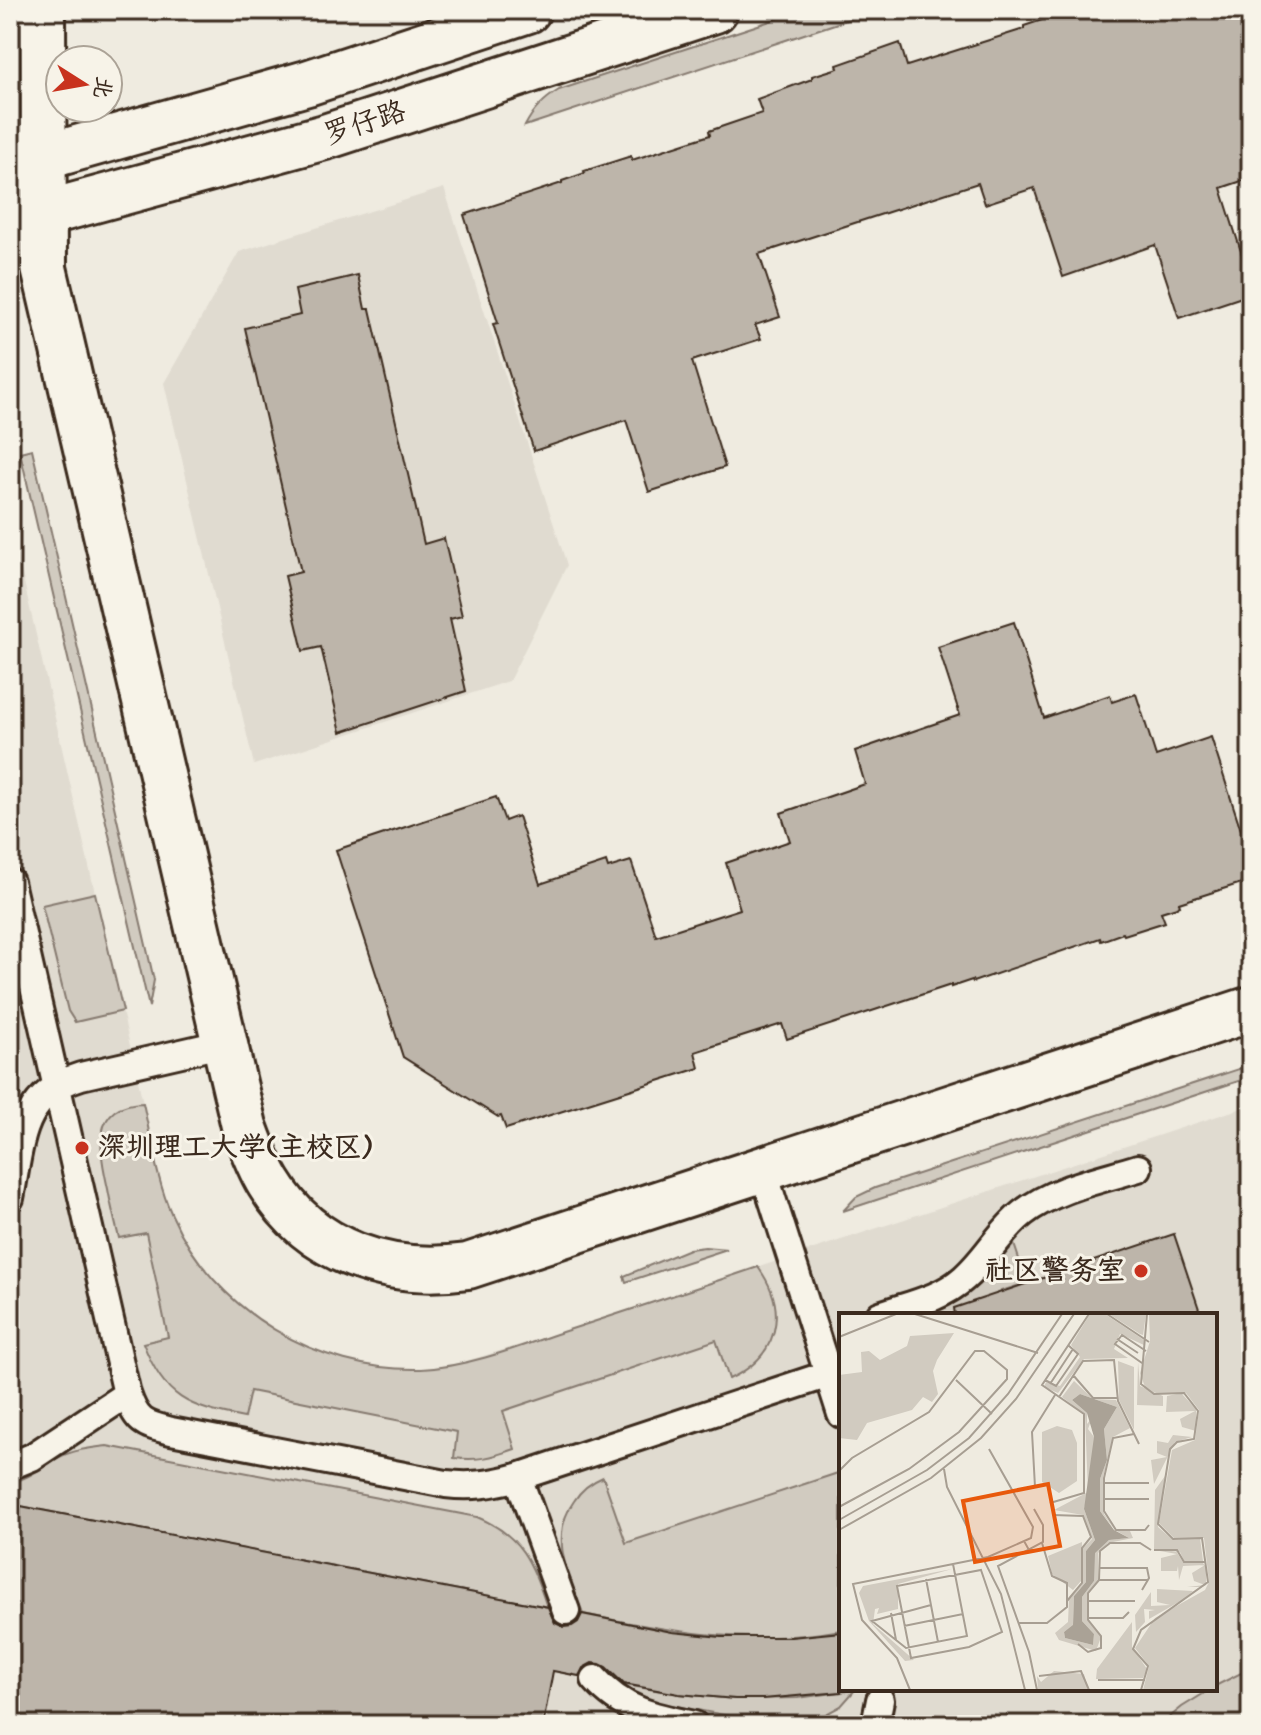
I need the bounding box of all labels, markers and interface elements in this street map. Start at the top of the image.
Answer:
north arrow [44,44,124,124]
text: 北 [86,74,118,101]
street label: 罗仔路 [319,93,411,155]
place label: 深圳理工大学(主校区) [98,1130,372,1167]
marker: 深圳理工大学(主校区) [73,1139,91,1157]
place label: 社区警务室 [985,1253,1125,1290]
marker: 社区警务室 [1132,1262,1150,1280]
inset map [839,1313,1217,1691]

